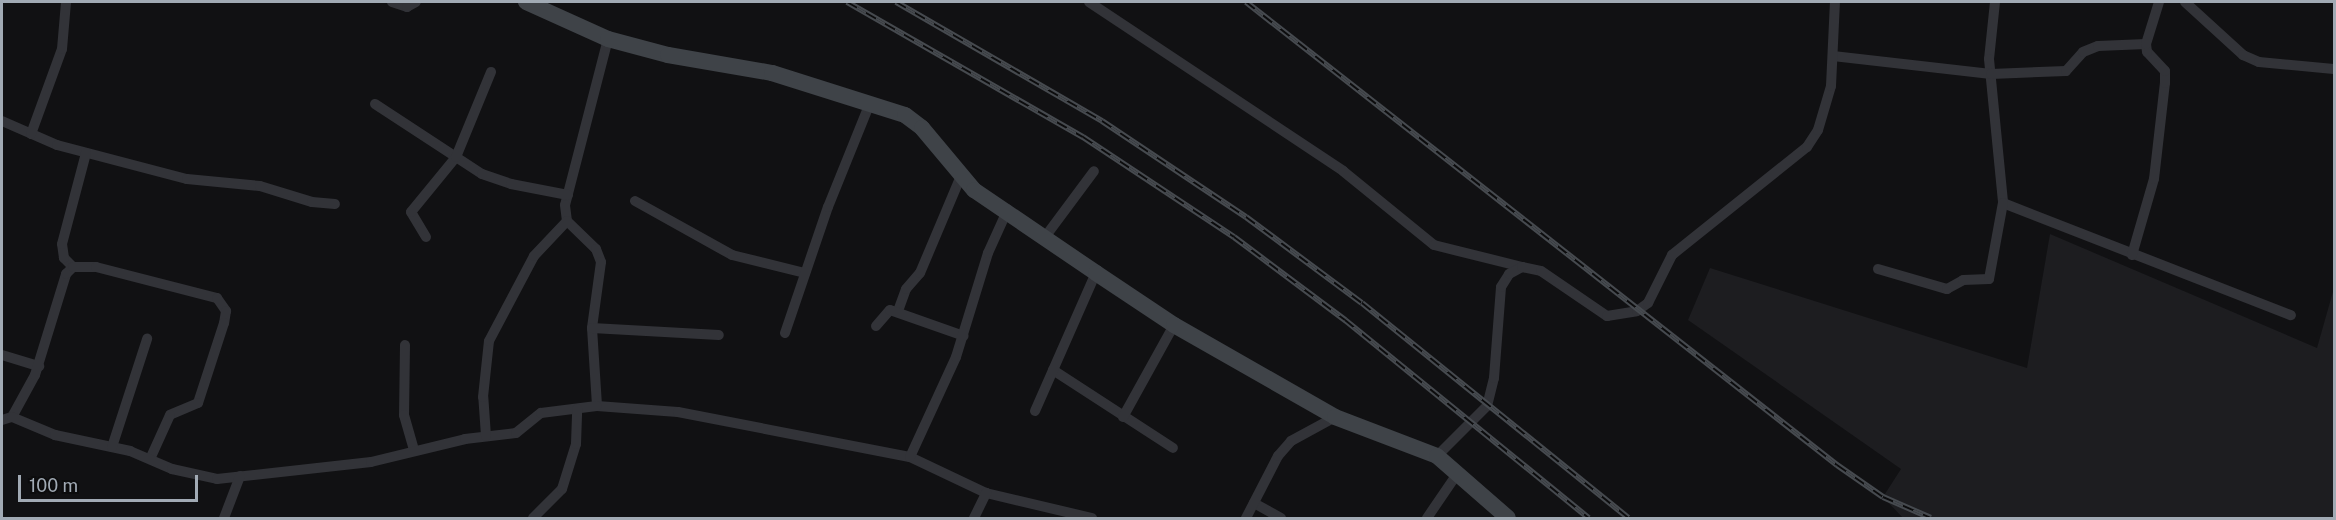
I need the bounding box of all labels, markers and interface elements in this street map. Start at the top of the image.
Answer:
scale bar [21,463,201,501]
text: 100 m [29,475,78,496]

